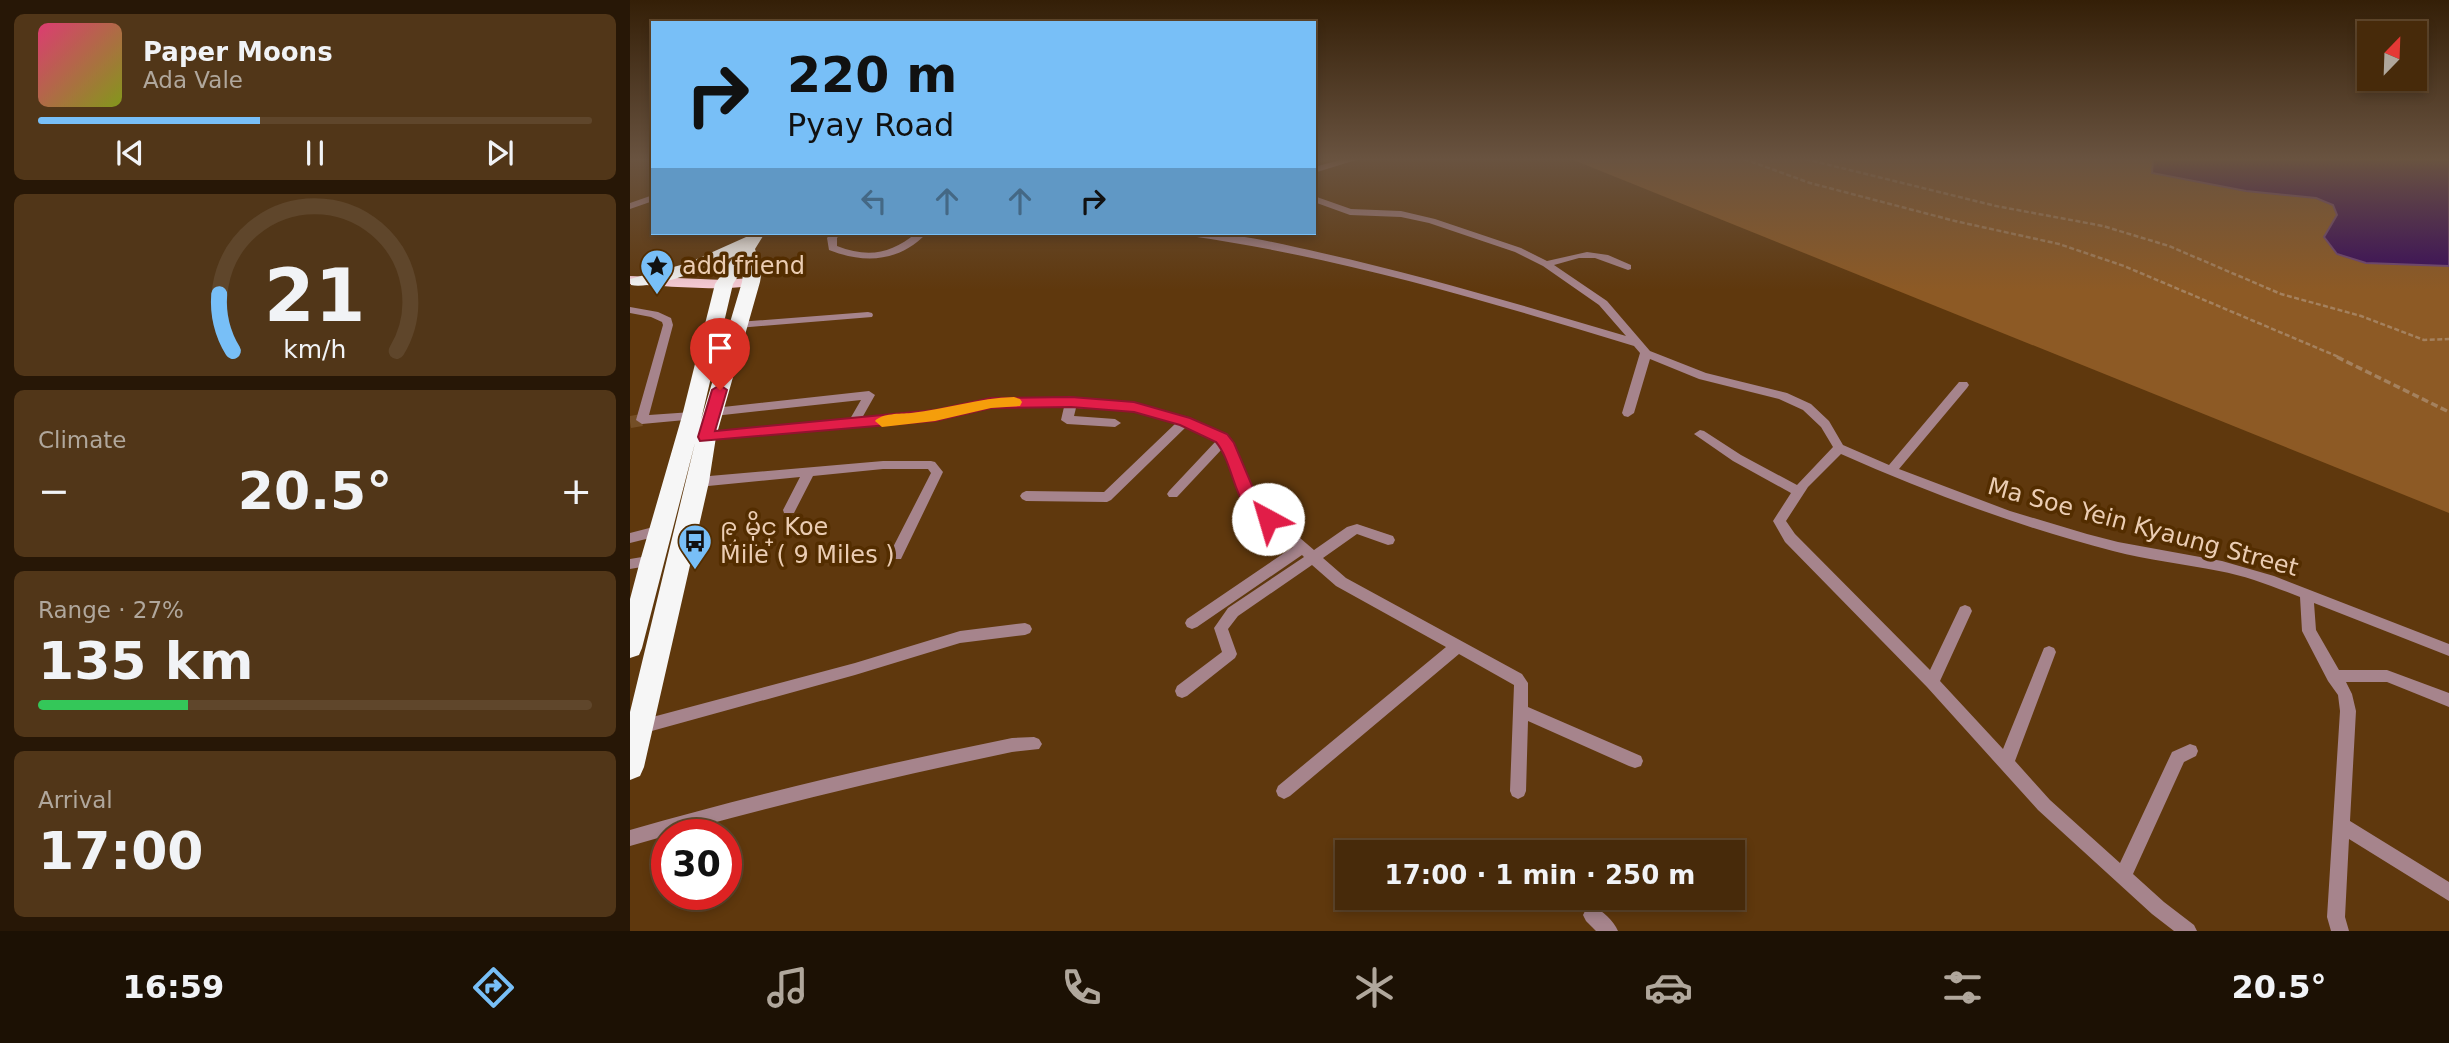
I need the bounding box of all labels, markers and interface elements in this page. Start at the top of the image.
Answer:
north arrow [2357,21,2427,91]
map controls [2357,21,2427,91]
text: Paper Moons [143,37,333,67]
text: 220 m [787,47,957,104]
icon: right [672,49,763,140]
text: Ada Vale [143,67,243,93]
text: Pyay Road [787,106,954,144]
icon: previous [111,134,149,172]
icon: pause [296,134,334,172]
icon: next [481,134,519,172]
icon: left [855,182,893,220]
icon: ahead [928,182,966,220]
icon: ahead [1001,182,1039,220]
icon: right [1074,182,1112,220]
place icon: add friend [638,247,676,296]
place label: add friend [682,252,805,280]
text: 21 [264,254,366,339]
pin [690,318,750,390]
icon: arrive [701,329,739,367]
text: km/h [283,335,347,364]
text: Climate [38,427,127,453]
text: 20.5° [238,461,392,521]
text: − [38,469,70,513]
text: + [560,469,592,513]
street label: Ma Soe Yein Kyaung Street [1985,472,2301,582]
position arrow [1231,482,1305,556]
place label: ၉ မိုင္ Koe Mile ( 9 Miles ) [720,511,895,569]
bus stop icon: ၉ မိုင္ Koe Mile ( 9 Miles ) [676,522,714,571]
text: Range · 27% [38,597,184,623]
text: 135 km [38,631,253,691]
text: Arrival [38,787,113,813]
speed limit sign: 30 [651,819,742,910]
text: 17:00 [38,821,204,881]
text: 17:00 · 1 min · 250 m [1385,860,1695,890]
icon: directions [469,963,518,1012]
icon: music [763,963,812,1012]
icon: phone [1057,963,1106,1012]
icon: climate [1350,963,1399,1012]
icon: car [1644,963,1693,1012]
icon: filters [1938,963,1987,1012]
text: 16:59 [122,968,224,1006]
text: 20.5° [2232,968,2327,1006]

